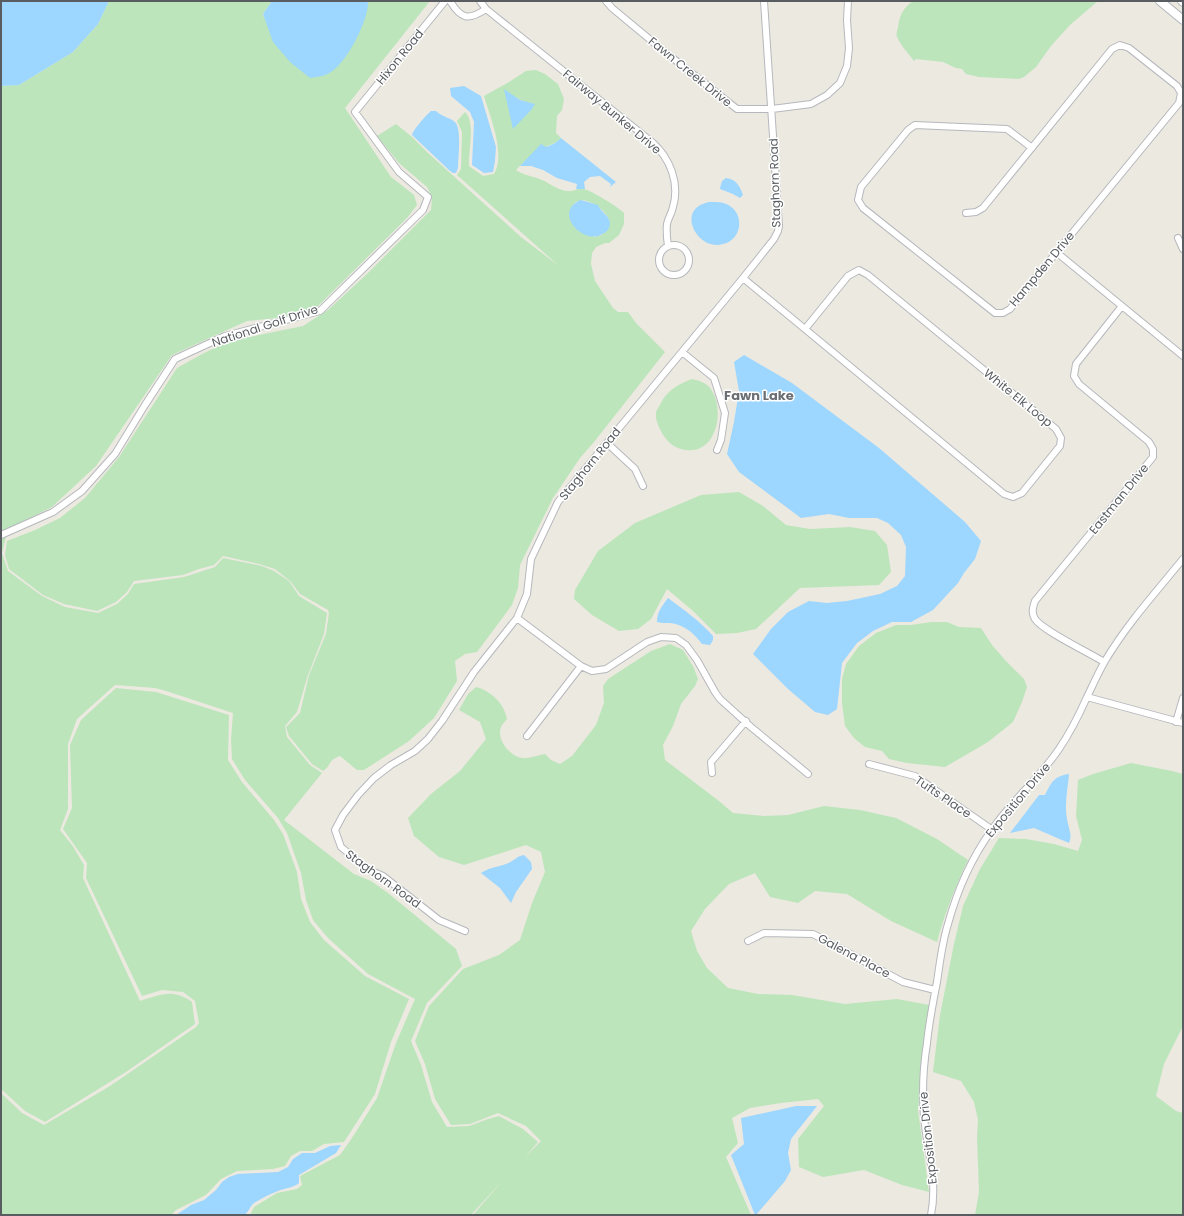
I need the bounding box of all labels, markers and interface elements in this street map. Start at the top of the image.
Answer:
street label: Hixon Road [372,25,427,88]
street label: Fawn Creek Drive [645,33,736,111]
street label: Fairway Bunker Drive [560,65,665,158]
street label: Staghorn Road [764,138,785,228]
street label: Hampden Drive [1005,227,1078,310]
street label: National Golf Drive [210,300,320,351]
street label: White Elk Loop [980,364,1057,431]
district label: Fawn Lake [724,386,794,405]
street label: Staghorn Road [555,424,624,504]
street label: Eastman Drive [1085,460,1152,538]
street label: Exposition Drive [981,759,1054,841]
street label: Tufts Place [912,771,975,822]
street label: Staghorn Road [342,845,425,912]
street label: Galena Place [815,929,893,982]
street label: Exposition Drive [914,1091,941,1185]

